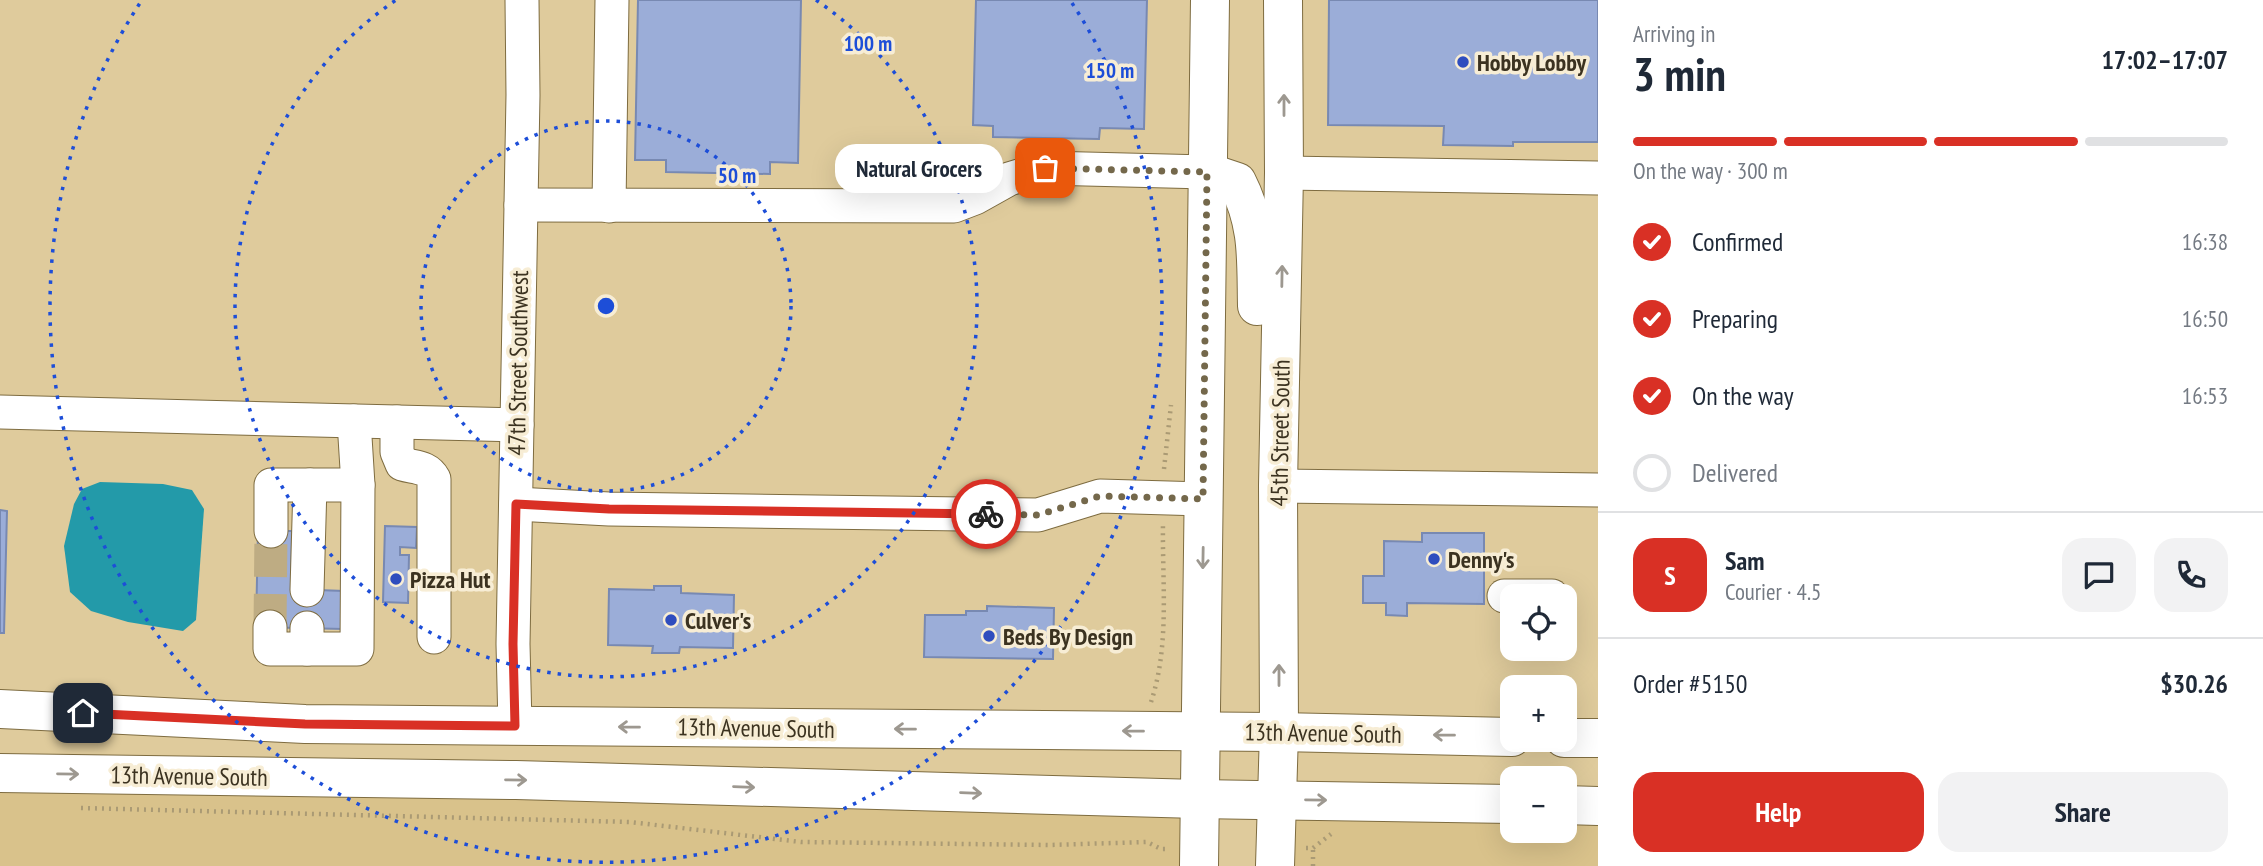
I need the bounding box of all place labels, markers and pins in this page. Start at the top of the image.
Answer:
place label: Hobby Lobby [1477,47,1587,78]
marker: Hobby Lobby [1455,54,1471,70]
pin [1015,138,1075,198]
callout: Natural Grocers [835,144,1003,192]
centre of rings [594,294,618,318]
place label: Denny's [1448,544,1514,575]
marker: Denny's [1426,551,1442,567]
place label: Pizza Hut [410,564,490,595]
marker: Pizza Hut [388,571,404,587]
place label: Culver's [685,605,751,636]
marker: Culver's [663,612,679,628]
place label: Beds By Design [1003,621,1133,652]
marker: Beds By Design [981,628,997,644]
pin [53,683,113,743]

